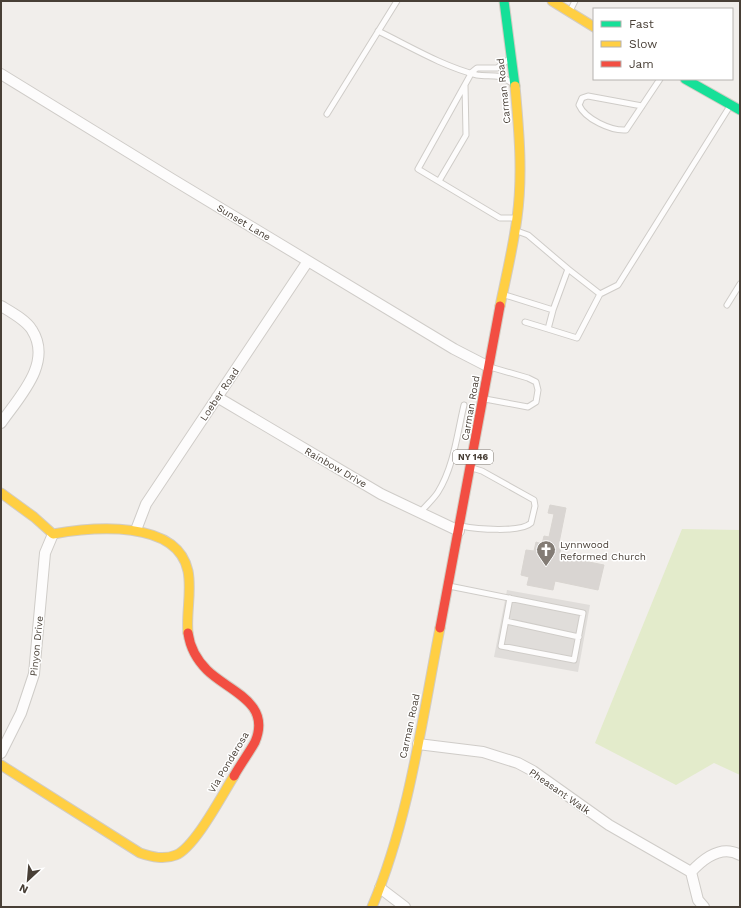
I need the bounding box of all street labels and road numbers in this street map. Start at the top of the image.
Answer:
street label: Carman Road [495,58,512,124]
street label: Sunset Lane [215,202,273,243]
street label: Loeber Road [198,366,241,423]
street label: Carman Road [459,375,482,441]
street label: Rainbow Drive [303,445,369,490]
road number: NY 146 [453,450,493,464]
street label: Pinyon Drive [28,615,45,677]
street label: Carman Road [397,693,422,759]
street label: Via Ponderosa [206,730,251,795]
street label: Pheasant Walk [527,766,593,817]

